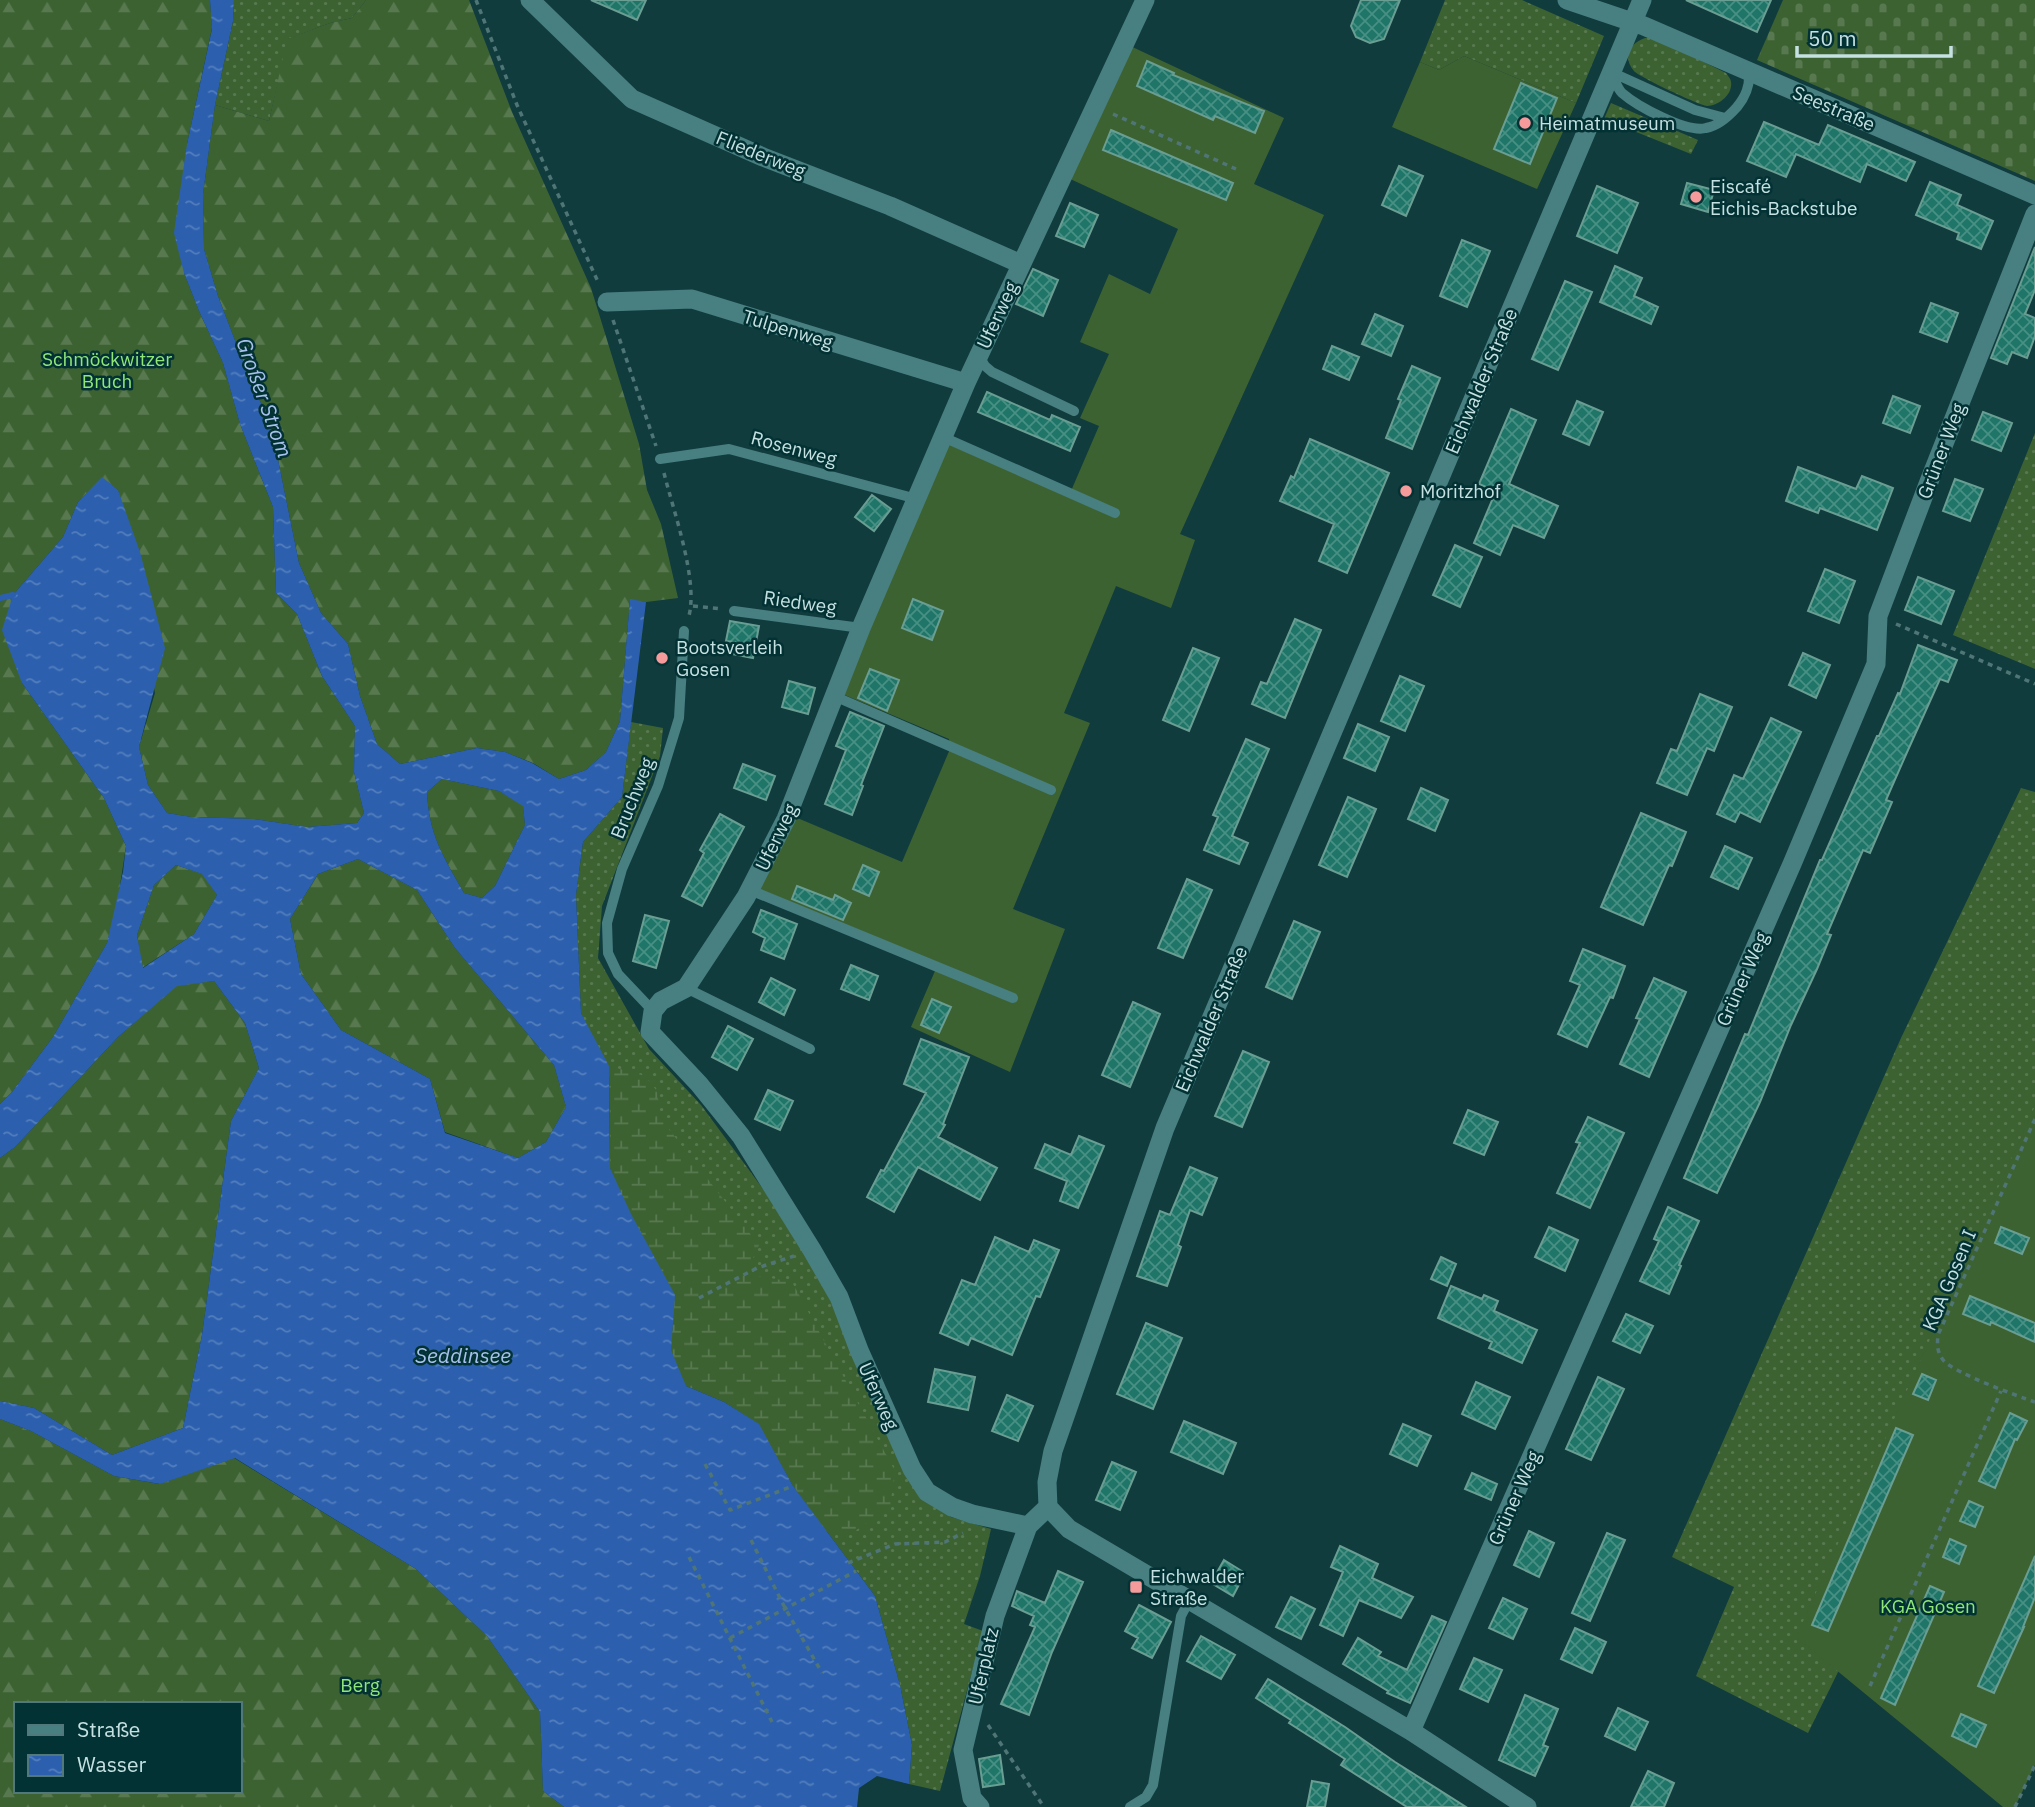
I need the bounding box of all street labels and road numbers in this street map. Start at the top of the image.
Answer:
street label: Seestraße [1789,80,1879,136]
street label: Fliederweg [713,125,809,183]
street label: Uferweg [971,278,1023,352]
street label: Tulpenweg [740,304,836,354]
street label: Eichwalder Straße [1439,304,1523,458]
street label: Grüner Weg [1912,400,1970,502]
street label: Rosenweg [748,425,840,471]
street label: Riedweg [762,585,838,619]
street label: Bruchweg [605,754,659,842]
street label: Uferweg [750,800,802,874]
street label: Grüner Weg [1711,928,1773,1030]
street label: Eichwalder Straße [1169,942,1253,1096]
street label: KGA Gosen I [1917,1226,1981,1334]
street label: Uferweg [854,1358,904,1434]
street label: Grüner Weg [1483,1447,1545,1549]
street label: Uferplatz [963,1625,1004,1707]

